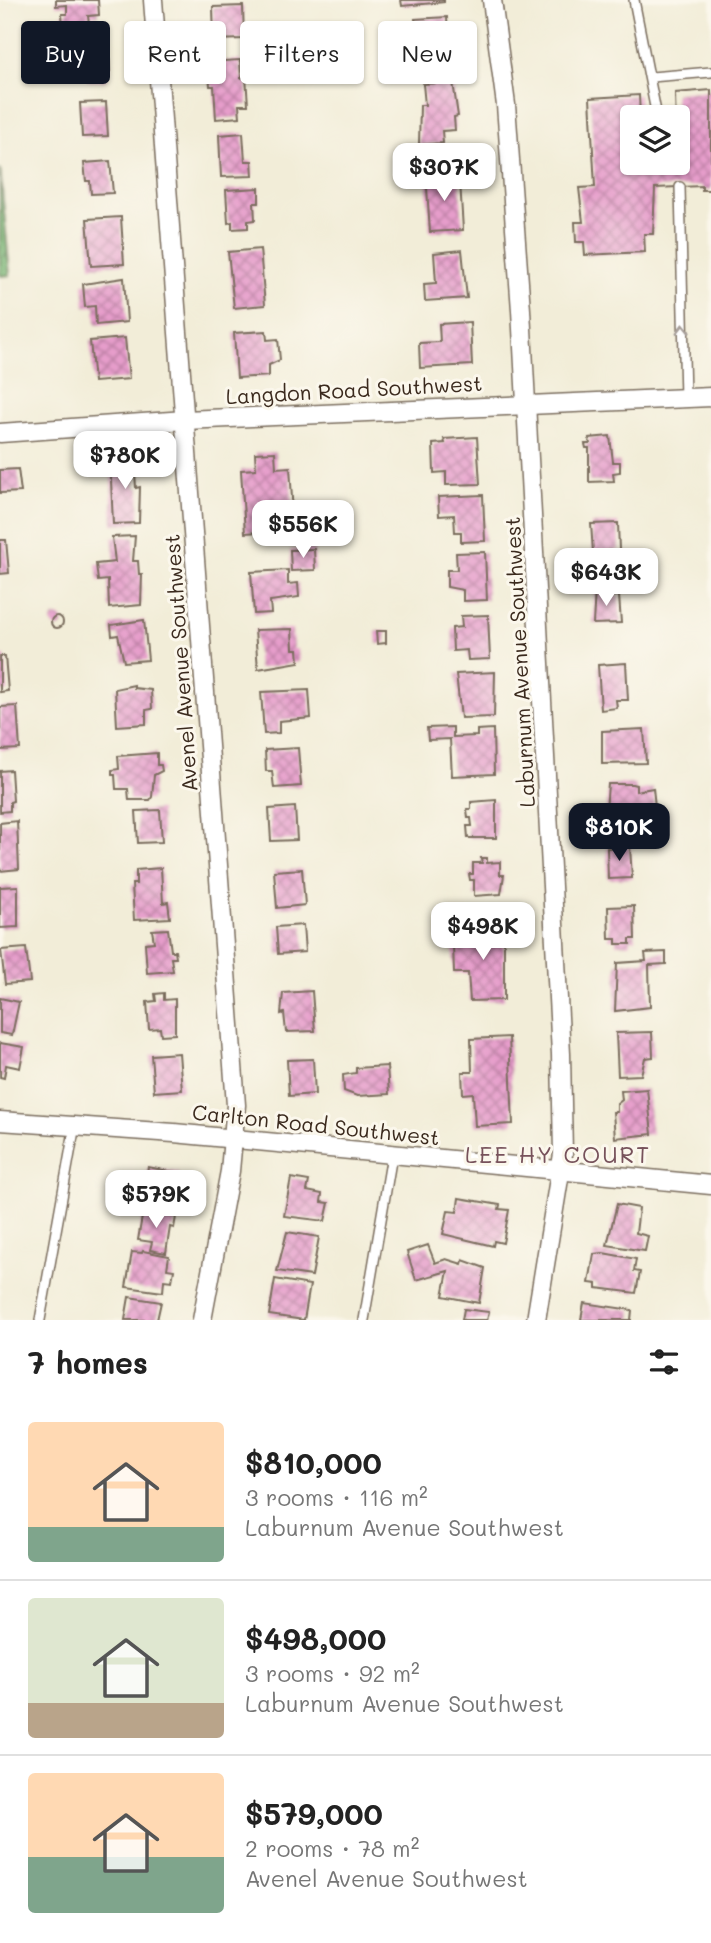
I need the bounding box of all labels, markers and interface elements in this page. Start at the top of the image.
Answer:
chip: Buy [21,21,110,84]
chip: Rent [124,21,226,84]
chip: Filters [240,21,364,84]
chip: New [378,21,477,84]
map controls [620,105,690,175]
button: layers [620,105,690,175]
pin: $307K [395,144,493,203]
text: $307K [409,151,479,181]
one-way arrow [676,324,691,335]
street label: Langdon Road Southwest [225,369,483,409]
pin: $780K [76,432,174,491]
text: $780K [89,439,161,469]
pin: $556K [254,500,352,560]
text: $556K [268,508,338,538]
street label: Laburnum Avenue Southwest [498,516,540,808]
street label: Avenel Avenue Southwest [158,533,202,793]
pin: $643K [557,548,655,608]
text: $643K [570,556,642,586]
pin: $810K [570,804,668,863]
text: $810K [585,811,653,841]
pin: $498K [434,902,532,962]
text: $498K [447,910,519,940]
street label: Carlton Road Southwest [191,1098,441,1150]
district label: LEE HY COURT [465,1139,651,1169]
pin: $579K [107,1170,205,1230]
text: $579K [121,1178,191,1208]
text: 7 homes [28,1342,148,1382]
icon: filters [645,1343,683,1381]
text: $810,000 [245,1442,382,1482]
icon: home [84,1450,168,1534]
text: 3 rooms · 116 m² [245,1482,428,1512]
text: Laburnum Avenue Southwest [245,1512,564,1542]
text: $498,000 [245,1618,386,1658]
icon: home [84,1626,168,1710]
text: 3 rooms · 92 m² [245,1658,420,1688]
text: Laburnum Avenue Southwest [245,1688,564,1718]
text: $579,000 [245,1793,383,1833]
icon: home [84,1801,168,1885]
text: 2 rooms · 78 m² [245,1833,419,1863]
text: Avenel Avenue Southwest [245,1863,528,1893]

